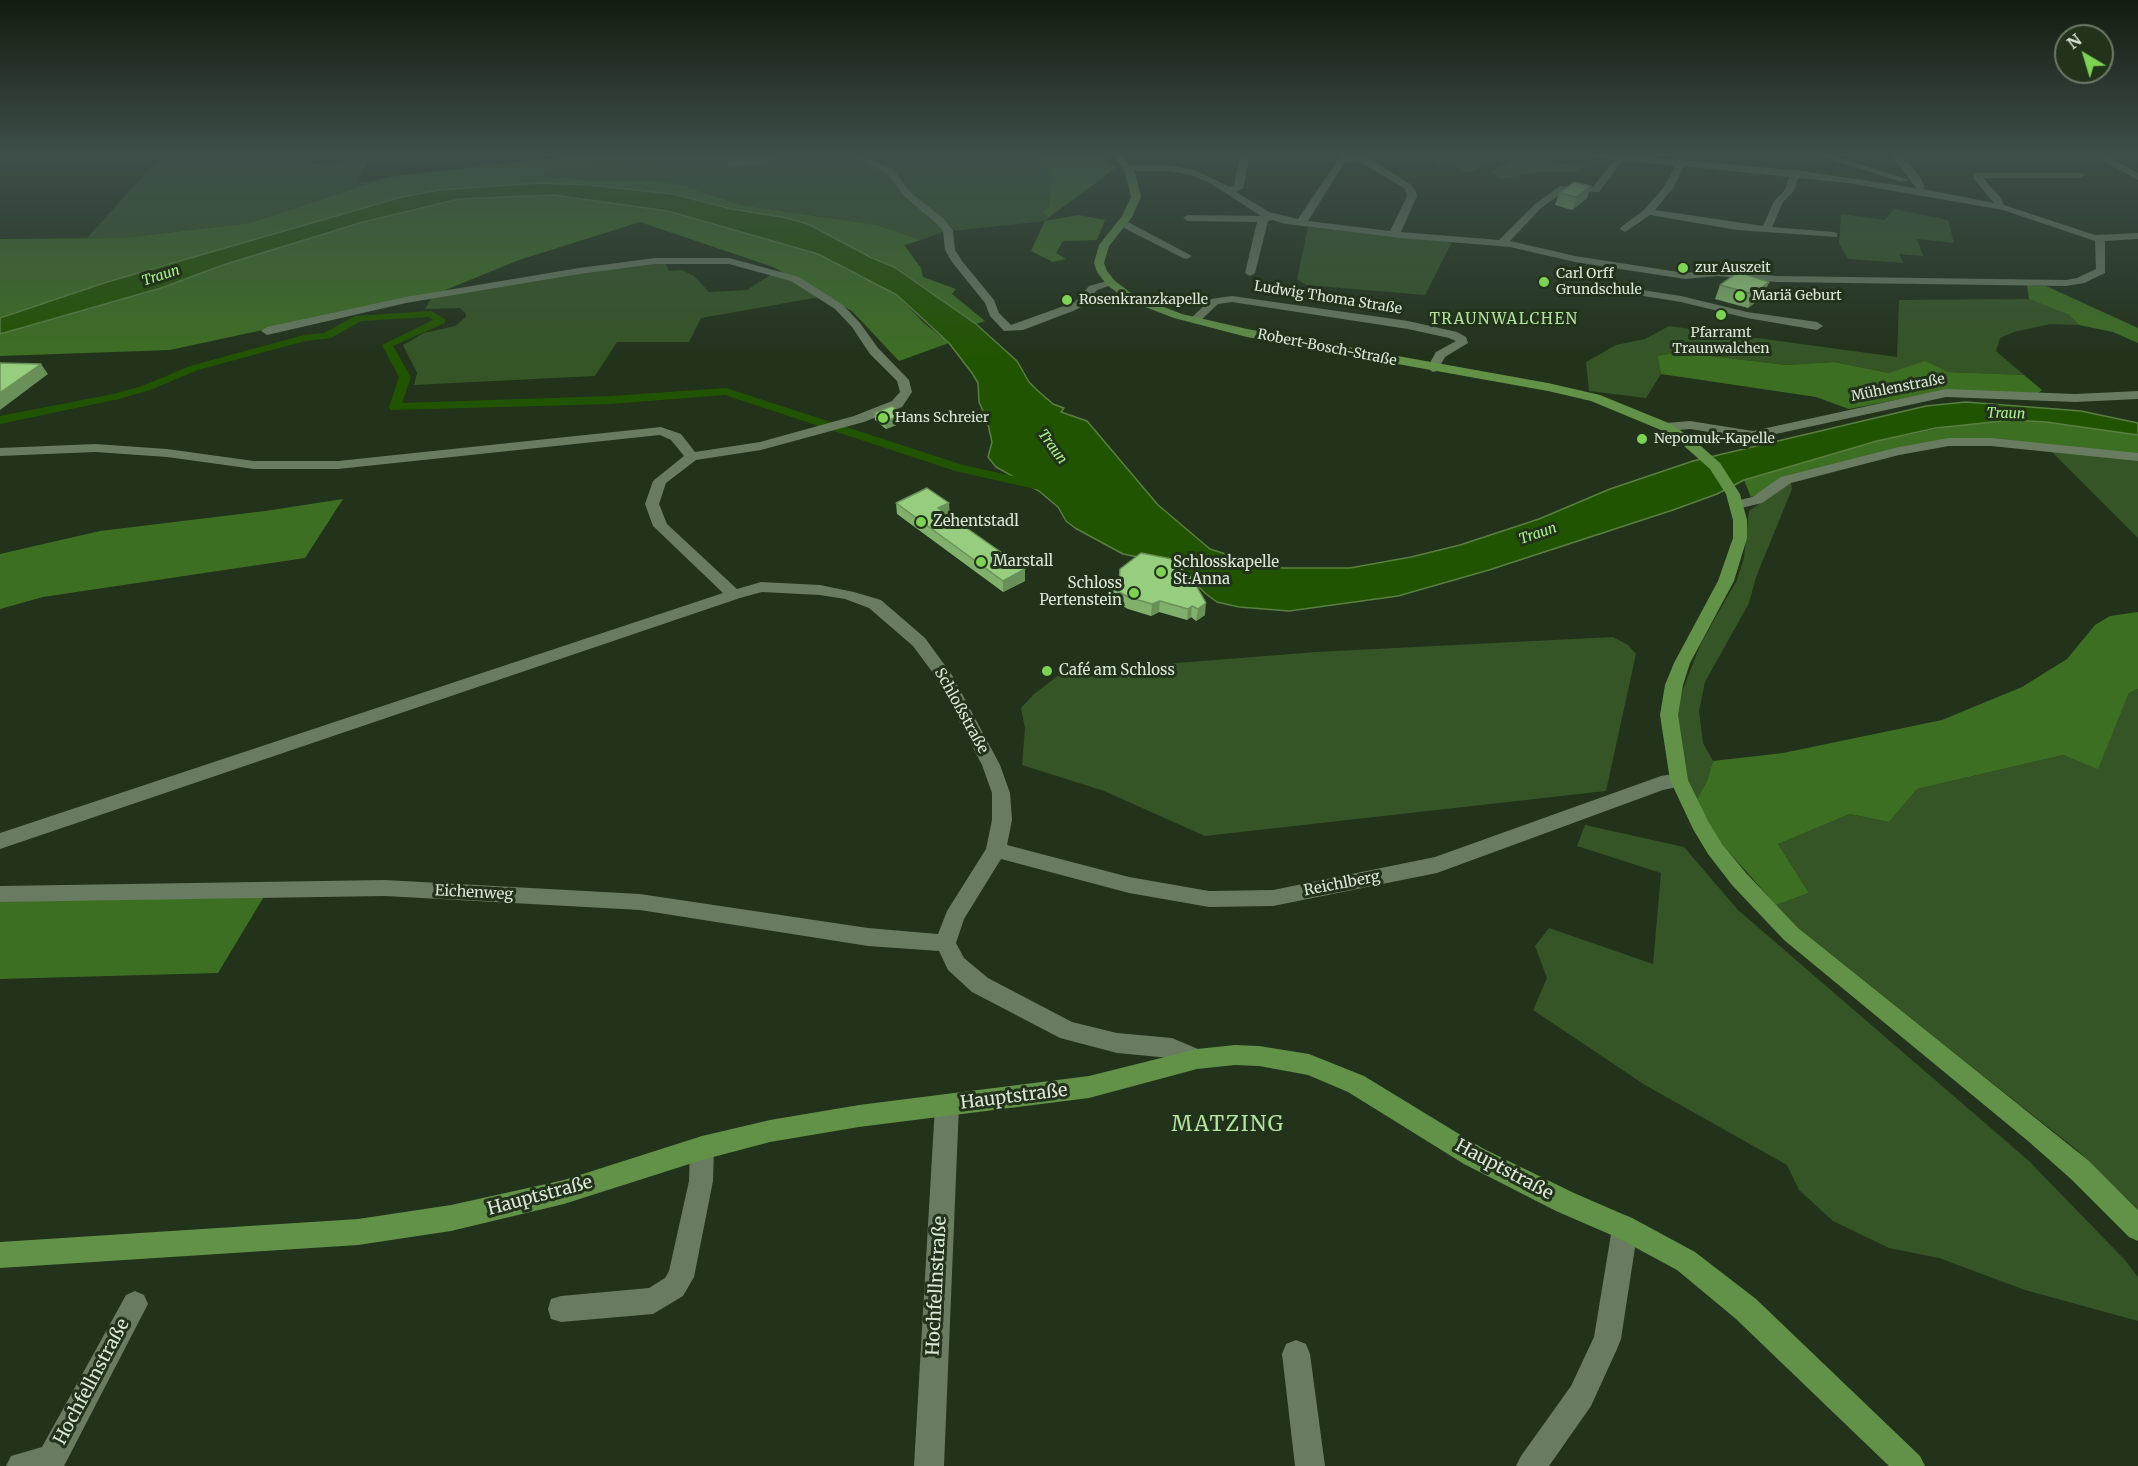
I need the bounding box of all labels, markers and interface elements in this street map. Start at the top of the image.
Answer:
north arrow [2054,24,2114,84]
text: N [2063,30,2085,53]
place label: zur Auszeit [1695,260,1771,276]
marker: zur Auszeit [1676,261,1690,275]
water label: Traun [140,262,182,290]
place label: Carl Orff Grundschule [1556,266,1642,298]
marker: Carl Orff Grundschule [1537,275,1551,289]
street label: Ludwig Thoma Straße [1253,278,1403,318]
place label: Mariä Geburt [1752,288,1842,304]
marker: Mariä Geburt [1733,289,1747,303]
place label: Rosenkranzkapelle [1079,292,1208,308]
marker: Rosenkranzkapelle [1060,293,1074,307]
marker: Pfarramt Traunwalchen [1714,308,1728,322]
district label: TRAUNWALCHEN [1429,311,1579,329]
place label: Pfarramt Traunwalchen [1672,325,1770,358]
street label: Robert-Bosch-Straße [1256,326,1398,370]
street label: Mühlenstraße [1850,371,1946,405]
water label: Traun [1987,405,2025,423]
place label: Hans Schreier [895,410,989,426]
marker: Hans Schreier [876,411,890,425]
water label: Traun [1034,426,1070,468]
place label: Nepomuk-Kapelle [1654,431,1775,447]
marker: Nepomuk-Kapelle [1635,432,1649,446]
place label: Zehentstadl [933,513,1019,531]
marker: Zehentstadl [914,515,928,529]
water label: Traun [1517,520,1559,548]
place label: Marstall [993,553,1053,571]
place label: Schlosskapelle St.Anna [1173,554,1279,589]
marker: Marstall [974,555,988,569]
marker: Schlosskapelle St.Anna [1154,565,1168,579]
place label: Schloss Pertenstein [1039,575,1122,610]
marker: Schloss Pertenstein [1127,586,1141,600]
place label: Café am Schloss [1059,662,1175,680]
marker: Café am Schloss [1040,664,1054,678]
street label: Schloßstraße [930,665,992,757]
street label: Reichlberg [1302,868,1382,900]
street label: Eichenweg [434,882,514,904]
street label: Hauptstraße [959,1080,1069,1114]
district label: MATZING [1171,1112,1285,1138]
street label: Hauptstraße [1451,1135,1557,1205]
street label: Hauptstraße [485,1172,595,1220]
street label: Hochfellnstraße [923,1216,951,1356]
street label: Hochfellnstraße [50,1315,134,1449]

